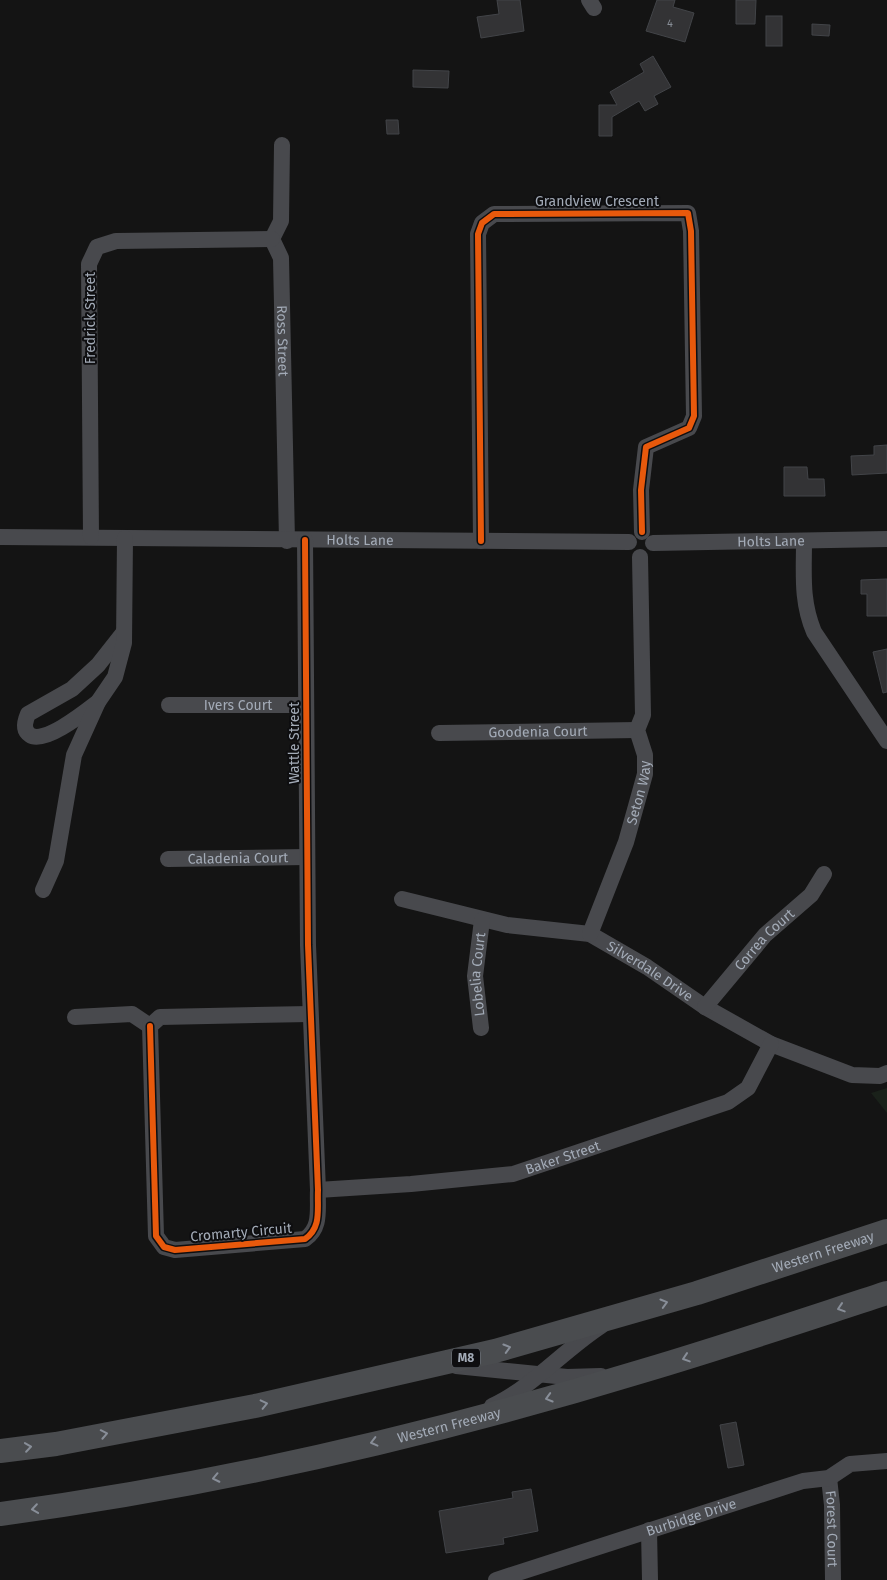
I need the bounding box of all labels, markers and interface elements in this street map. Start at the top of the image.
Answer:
house number: 4 [667,17,673,30]
street label: Grandview Crescent [535,193,660,210]
street label: Fredrick Street [82,271,99,364]
street label: Ross Street [273,305,292,378]
street label: Holts Lane [326,532,394,549]
street label: Holts Lane [737,532,805,551]
street label: Ivers Court [204,697,273,714]
street label: Wattle Street [286,701,303,784]
street label: Goodenia Court [488,723,589,741]
street label: Seton Way [623,760,654,827]
street label: Caladenia Court [188,849,289,868]
street label: Correa Court [731,905,799,974]
street label: Lobelia Court [467,930,489,1017]
street label: Silverdale Drive [603,937,696,1005]
street label: Baker Street [523,1137,603,1178]
street label: Cromarty Circuit [190,1220,293,1245]
street label: Western Freeway [770,1228,876,1277]
one-way arrow [659,1298,667,1308]
one-way arrow [837,1302,845,1312]
one-way arrow [503,1343,511,1353]
road number: M8 [452,1349,480,1368]
one-way arrow [682,1352,691,1362]
one-way arrow [545,1392,553,1402]
one-way arrow [259,1399,268,1410]
street label: Western Freeway [396,1404,503,1447]
one-way arrow [100,1430,109,1440]
one-way arrow [370,1436,379,1447]
one-way arrow [24,1443,32,1453]
one-way arrow [211,1472,220,1483]
street label: Forest Court [821,1490,841,1568]
street label: Burbidge Drive [644,1495,739,1540]
one-way arrow [31,1503,39,1514]

